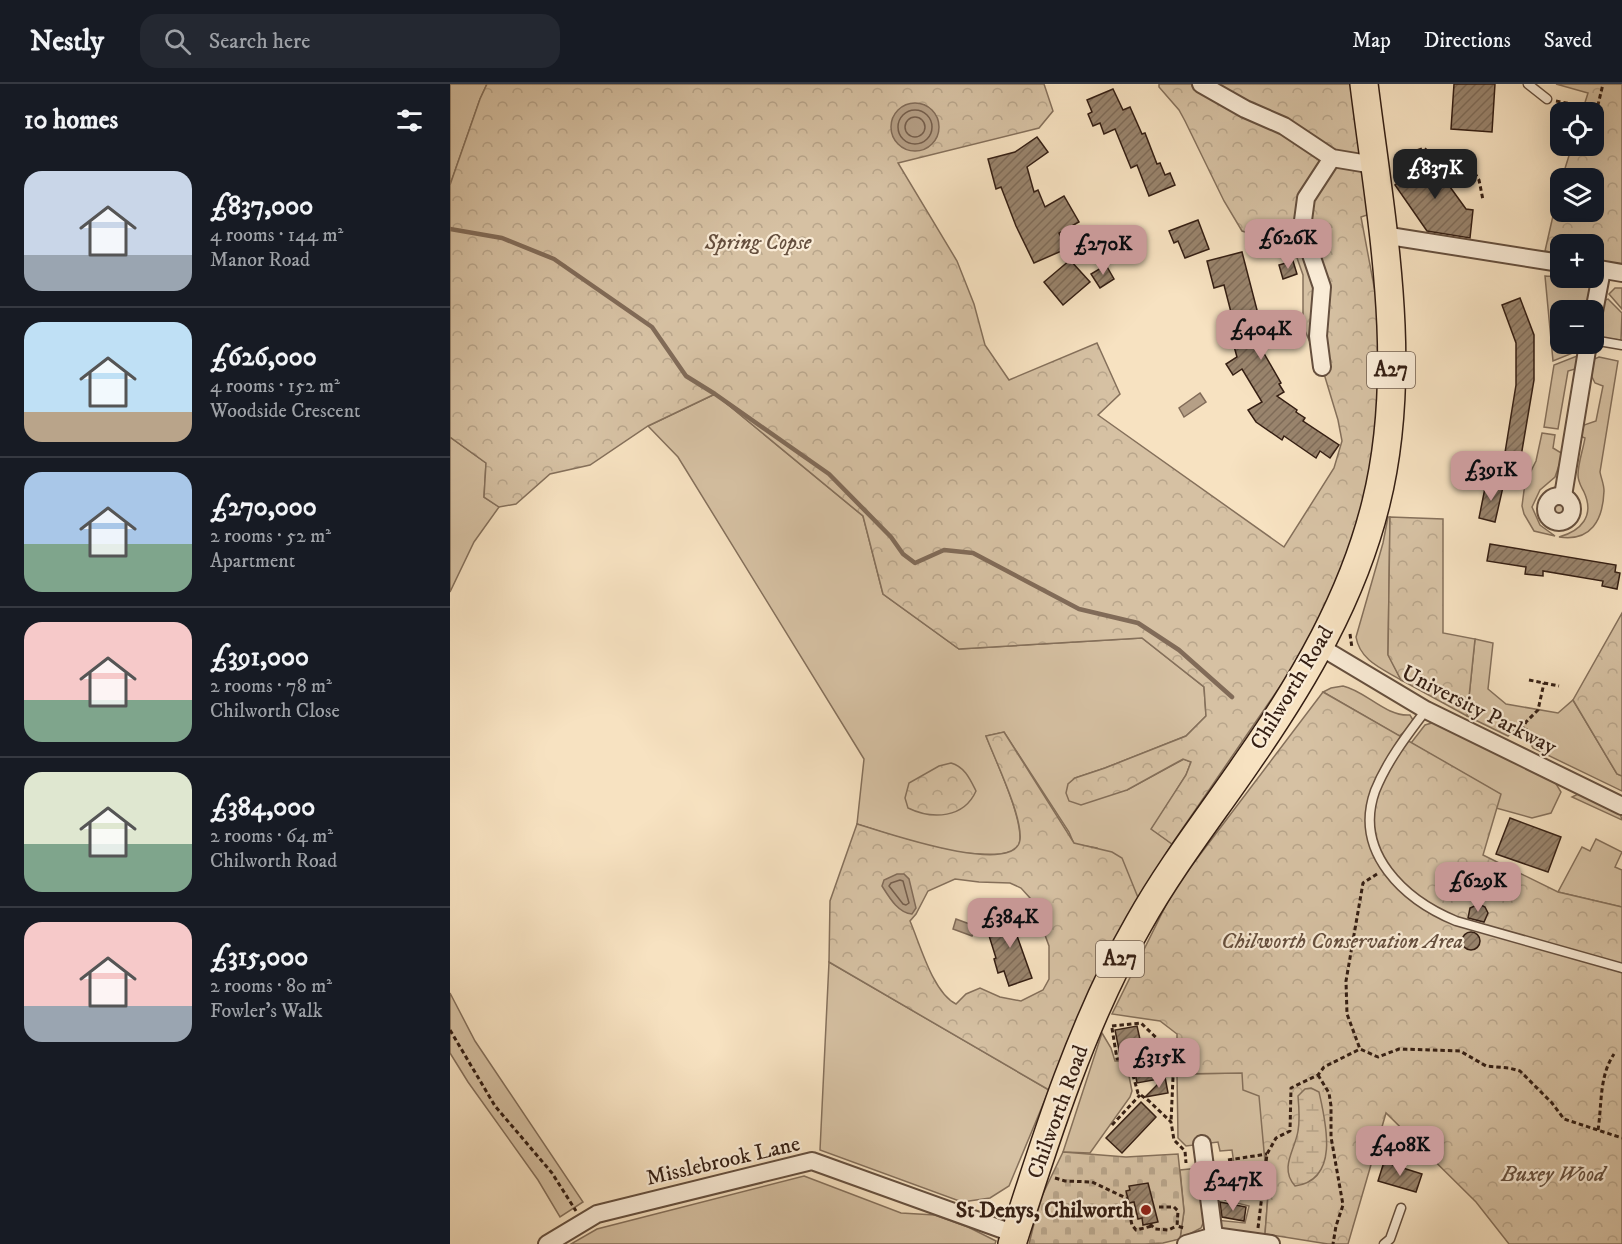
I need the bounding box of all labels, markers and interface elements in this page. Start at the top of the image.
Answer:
search box [140,14,560,68]
text: Nestly [30,24,104,59]
icon: search [161,25,194,58]
text: Search here [209,28,310,55]
text: Map [1352,28,1391,54]
text: Directions [1424,28,1511,54]
text: Saved [1544,28,1592,54]
map controls [1550,102,1604,354]
button: locate [1550,102,1604,156]
text: 10 homes [24,104,118,137]
icon: filters [393,104,426,137]
pin: £837K [1393,149,1477,200]
text: £837K [1407,156,1463,181]
button: layers [1550,168,1604,222]
text: £837,000 [210,190,313,223]
icon: home [72,195,144,267]
pin: £626K [1246,219,1330,270]
text: 4 rooms · 144 m² [210,223,343,248]
pin: £270K [1061,225,1145,276]
text: £626K [1259,226,1317,251]
park label: Spring Copse [704,229,812,256]
text: £270K [1074,232,1132,257]
button: + [1550,234,1604,288]
text: Manor Road [210,248,310,273]
button: − [1550,300,1604,354]
pin: £404K [1219,310,1303,361]
text: £404K [1230,317,1292,342]
text: £626,000 [210,341,317,374]
icon: home [72,346,144,418]
road number: A27 [1367,352,1415,388]
text: 4 rooms · 152 m² [210,374,340,399]
text: Woodside Crescent [210,399,360,424]
pin: £391K [1449,451,1533,502]
text: £391K [1465,458,1517,483]
text: £270,000 [210,491,317,524]
icon: home [72,496,144,568]
text: 2 rooms · 52 m² [210,524,331,549]
text: Apartment [210,549,295,574]
street label: Chilworth Road [1244,621,1340,755]
text: £391,000 [210,641,309,674]
icon: home [72,646,144,718]
street label: University Parkway [1397,659,1562,761]
text: 2 rooms · 78 m² [210,674,332,699]
text: Chilworth Close [210,699,340,724]
text: £384,000 [210,791,315,824]
icon: home [72,796,144,868]
text: 2 rooms · 64 m² [210,824,333,849]
text: Chilworth Road [210,849,337,874]
pin: £629K [1436,862,1520,913]
text: £629K [1449,869,1507,894]
pin: £384K [968,898,1052,949]
text: £384K [982,905,1038,930]
park label: Chilworth Conservation Area [1221,928,1463,955]
text: £315,000 [210,941,308,974]
road number: A27 [1096,941,1144,977]
icon: home [72,946,144,1018]
text: 2 rooms · 80 m² [210,974,332,999]
text: Fowler's Walk [210,999,323,1024]
pin: £315K [1117,1038,1201,1089]
street label: Chilworth Road [1021,1042,1095,1182]
text: £315K [1133,1045,1185,1070]
pin: £408K [1358,1126,1442,1177]
street label: Misslebrook Lane [643,1130,803,1192]
text: £408K [1370,1133,1430,1158]
pin: £247K [1191,1161,1275,1212]
park label: Buxey Wood [1500,1161,1608,1188]
text: £247K [1203,1168,1263,1193]
place label: St Denys, Chilworth [956,1197,1134,1224]
marker: St Denys, Chilworth [1139,1203,1153,1217]

